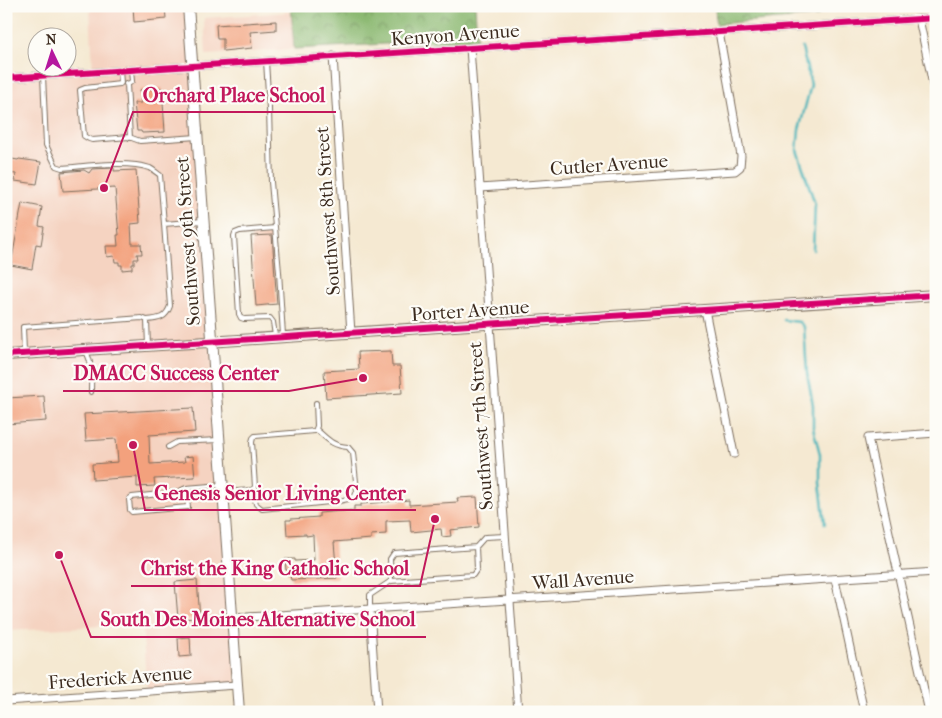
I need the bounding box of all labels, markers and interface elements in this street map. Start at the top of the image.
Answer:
street label: Kenyon Avenue [390,20,520,50]
north arrow [28,28,78,78]
text: N [45,31,57,48]
callout: Orchard Place School [133,77,336,112]
text: Orchard Place School [143,84,326,107]
street label: Southwest 8th Street [311,126,345,296]
street label: Cutler Avenue [549,150,669,180]
street label: Southwest 9th Street [171,155,205,326]
street label: Porter Avenue [410,296,530,326]
street label: Southwest 7th Street [464,341,498,511]
callout: DMACC Success Center [63,356,289,391]
text: DMACC Success Center [73,362,279,385]
callout: Genesis Senior Living Center [145,475,416,510]
text: Genesis Senior Living Center [154,482,406,505]
callout: Christ the King Catholic School [131,551,420,586]
text: Christ the King Catholic School [141,557,410,580]
street label: Wall Avenue [530,565,635,595]
callout: South Des Moines Alternative School [91,602,426,637]
text: South Des Moines Alternative School [100,608,416,631]
street label: Frederick Avenue [47,662,193,694]

